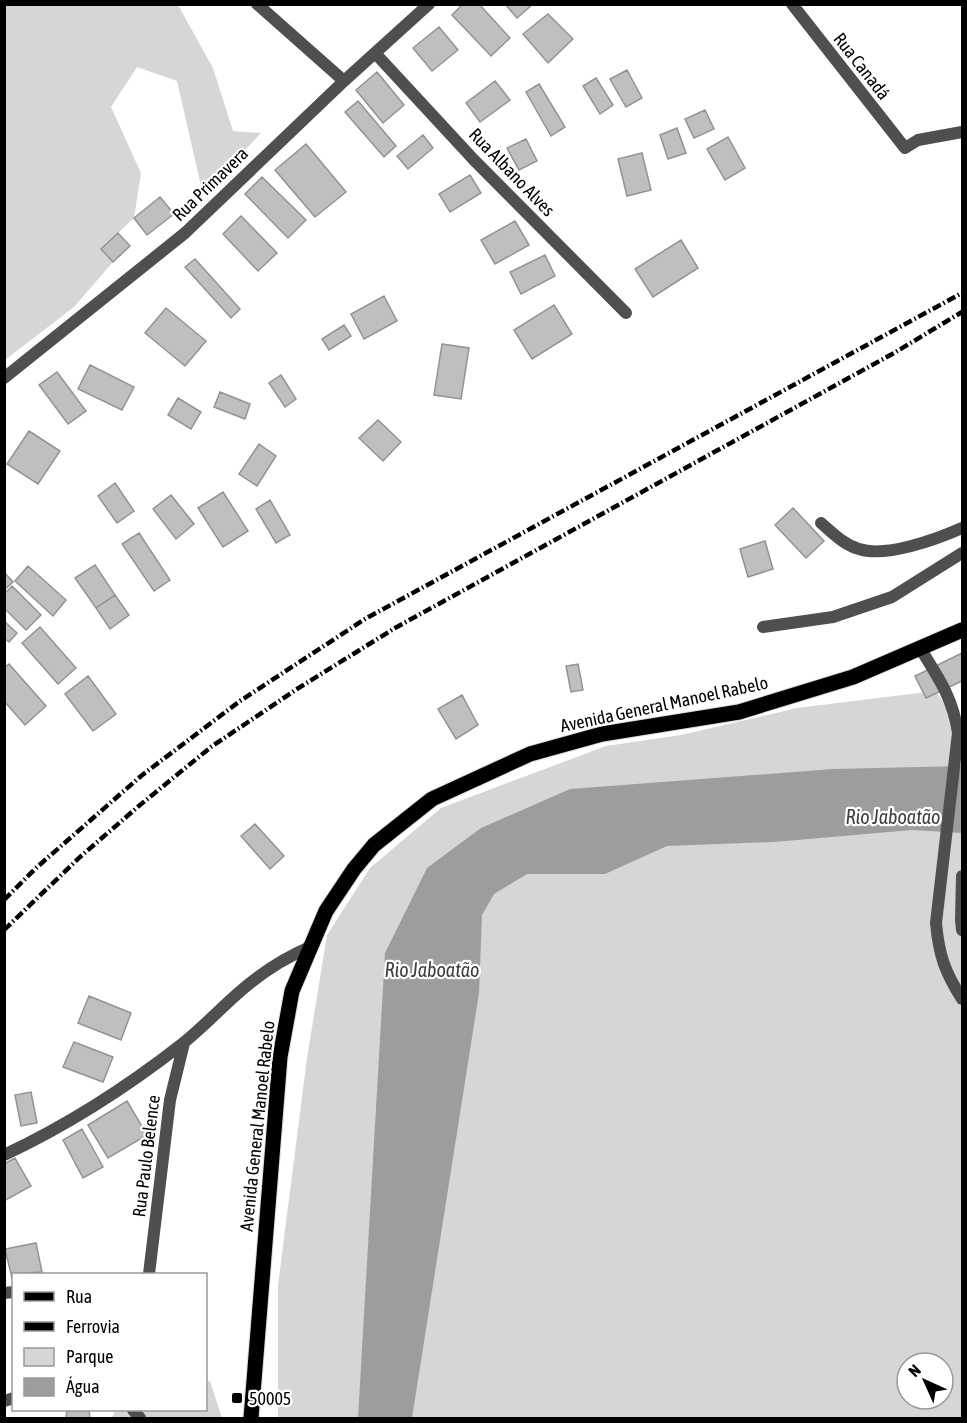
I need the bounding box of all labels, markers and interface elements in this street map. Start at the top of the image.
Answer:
street label: Rua Canadá [829,28,895,104]
street label: Rua Albano Alves [465,124,559,220]
street label: Rua Primavera [168,143,252,225]
street label: Avenida General Manoel Rabelo [558,672,770,736]
water label: Rio Jaboatão [846,805,940,828]
water label: Rio Jaboatão [385,958,479,981]
street label: Avenida General Manoel Rabelo [235,1020,279,1232]
street label: Rua Paulo Belence [128,1094,164,1218]
legend [12,1273,207,1411]
text: Rua [66,1286,92,1307]
text: Ferrovia [66,1316,120,1337]
text: Parque [66,1346,114,1367]
north arrow [895,1351,955,1411]
text: N [905,1361,924,1380]
text: Água [66,1376,100,1397]
place label: 50005 [249,1388,291,1409]
marker: 50005 [230,1391,244,1405]

